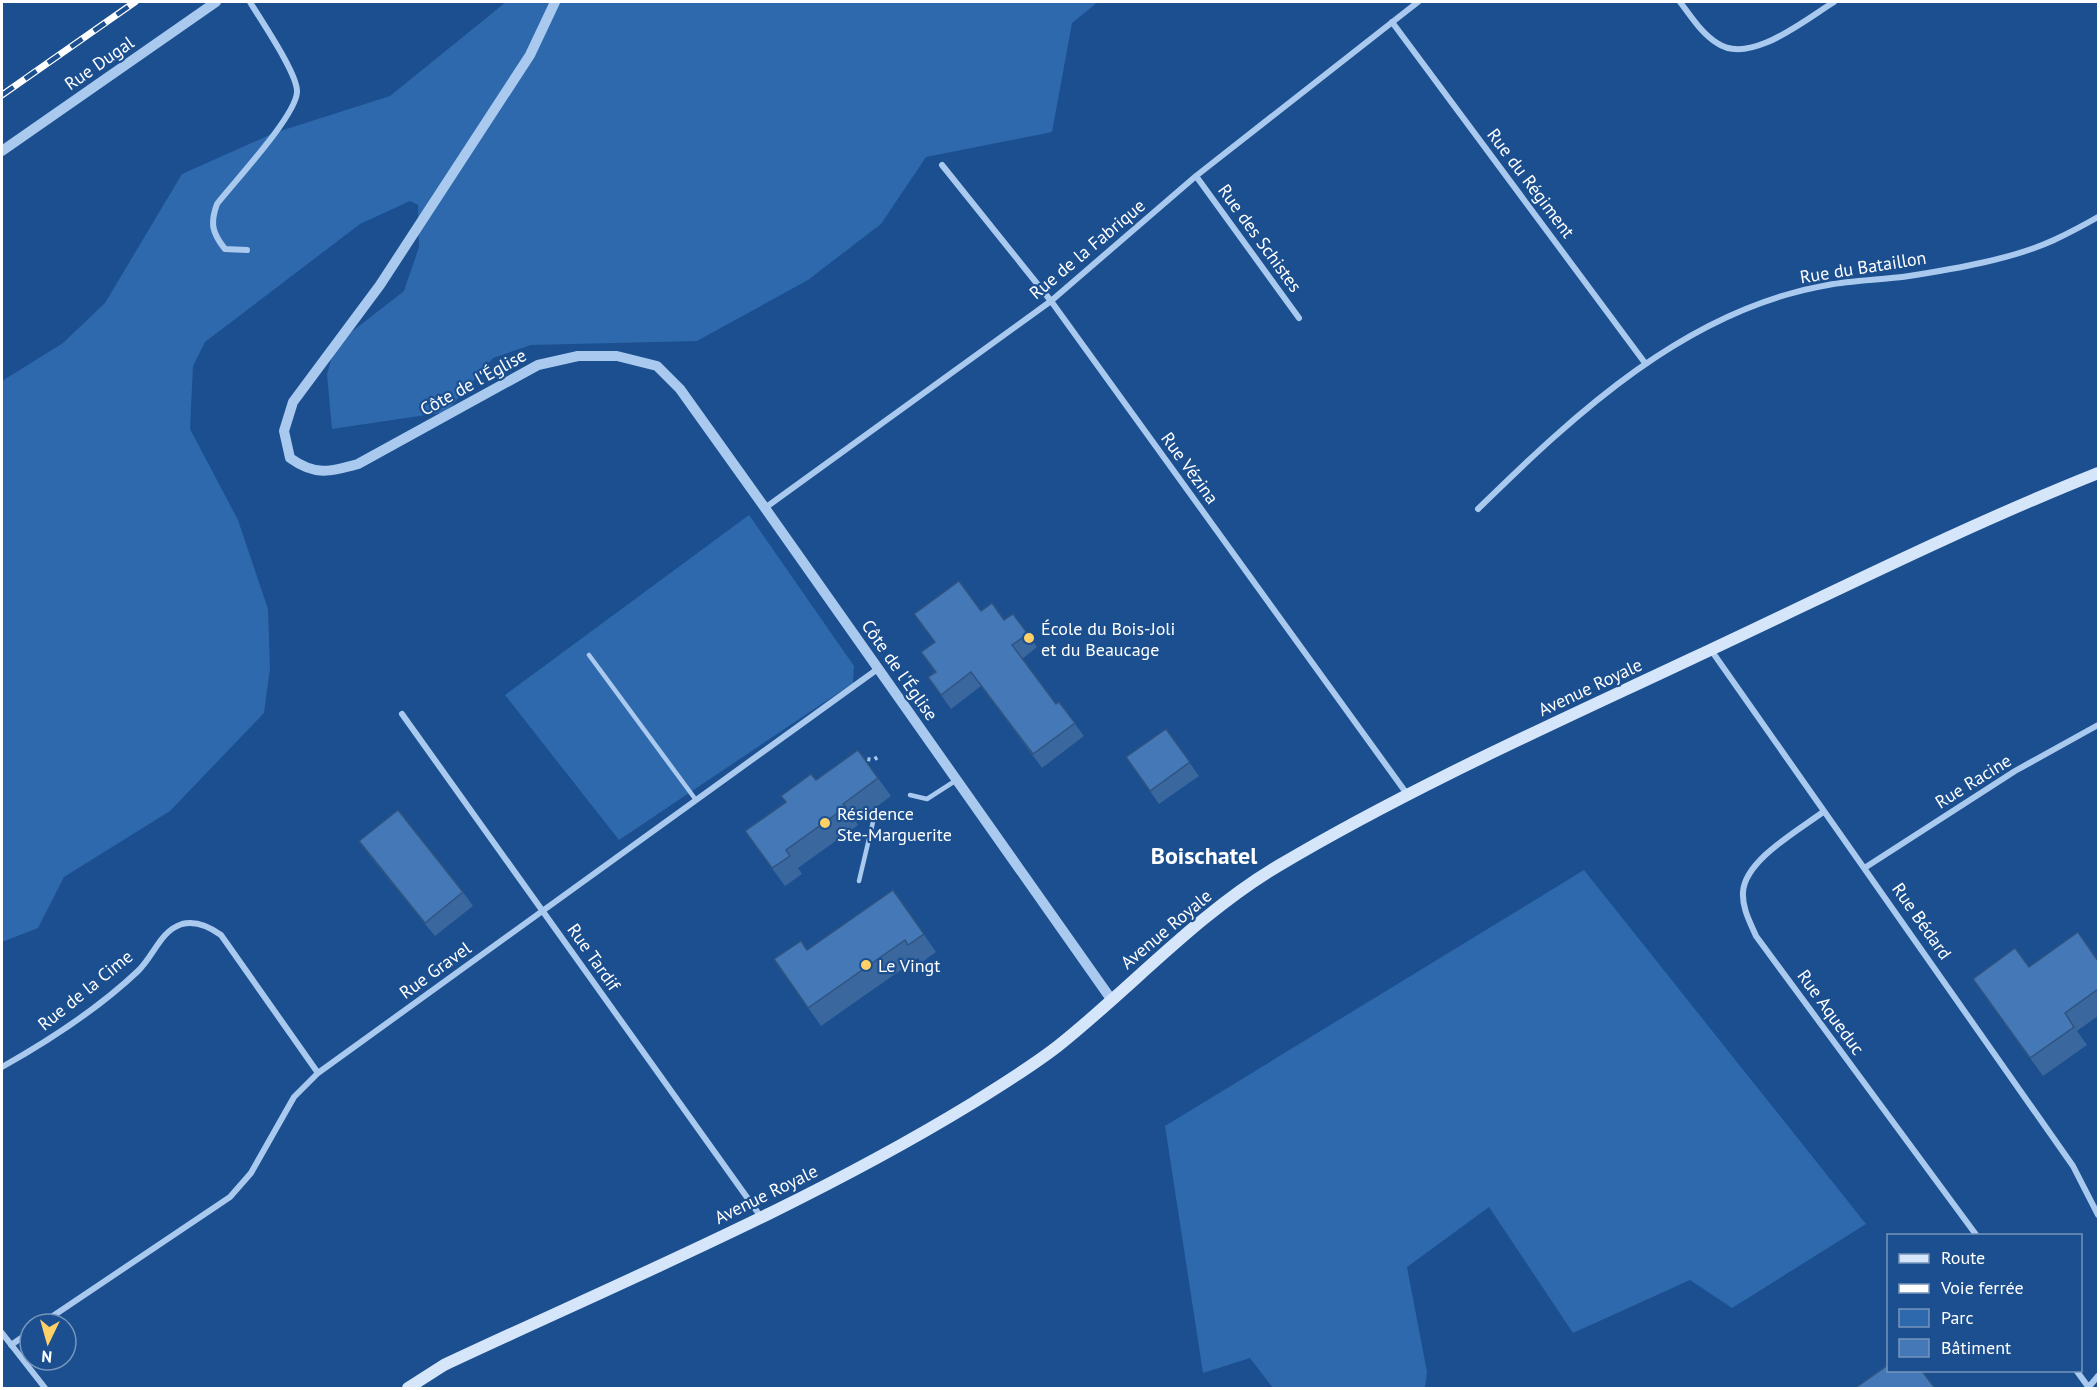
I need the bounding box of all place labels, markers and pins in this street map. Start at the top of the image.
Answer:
place label: École du Bois-Joli et du Beaucage [1041,617,1175,661]
marker: École du Bois-Joli et du Beaucage [1022,631,1036,645]
place label: Résidence Ste-Marguerite [837,802,952,846]
marker: Résidence Ste-Marguerite [818,816,832,830]
place label: Le Vingt [878,954,940,977]
marker: Le Vingt [859,958,873,972]

